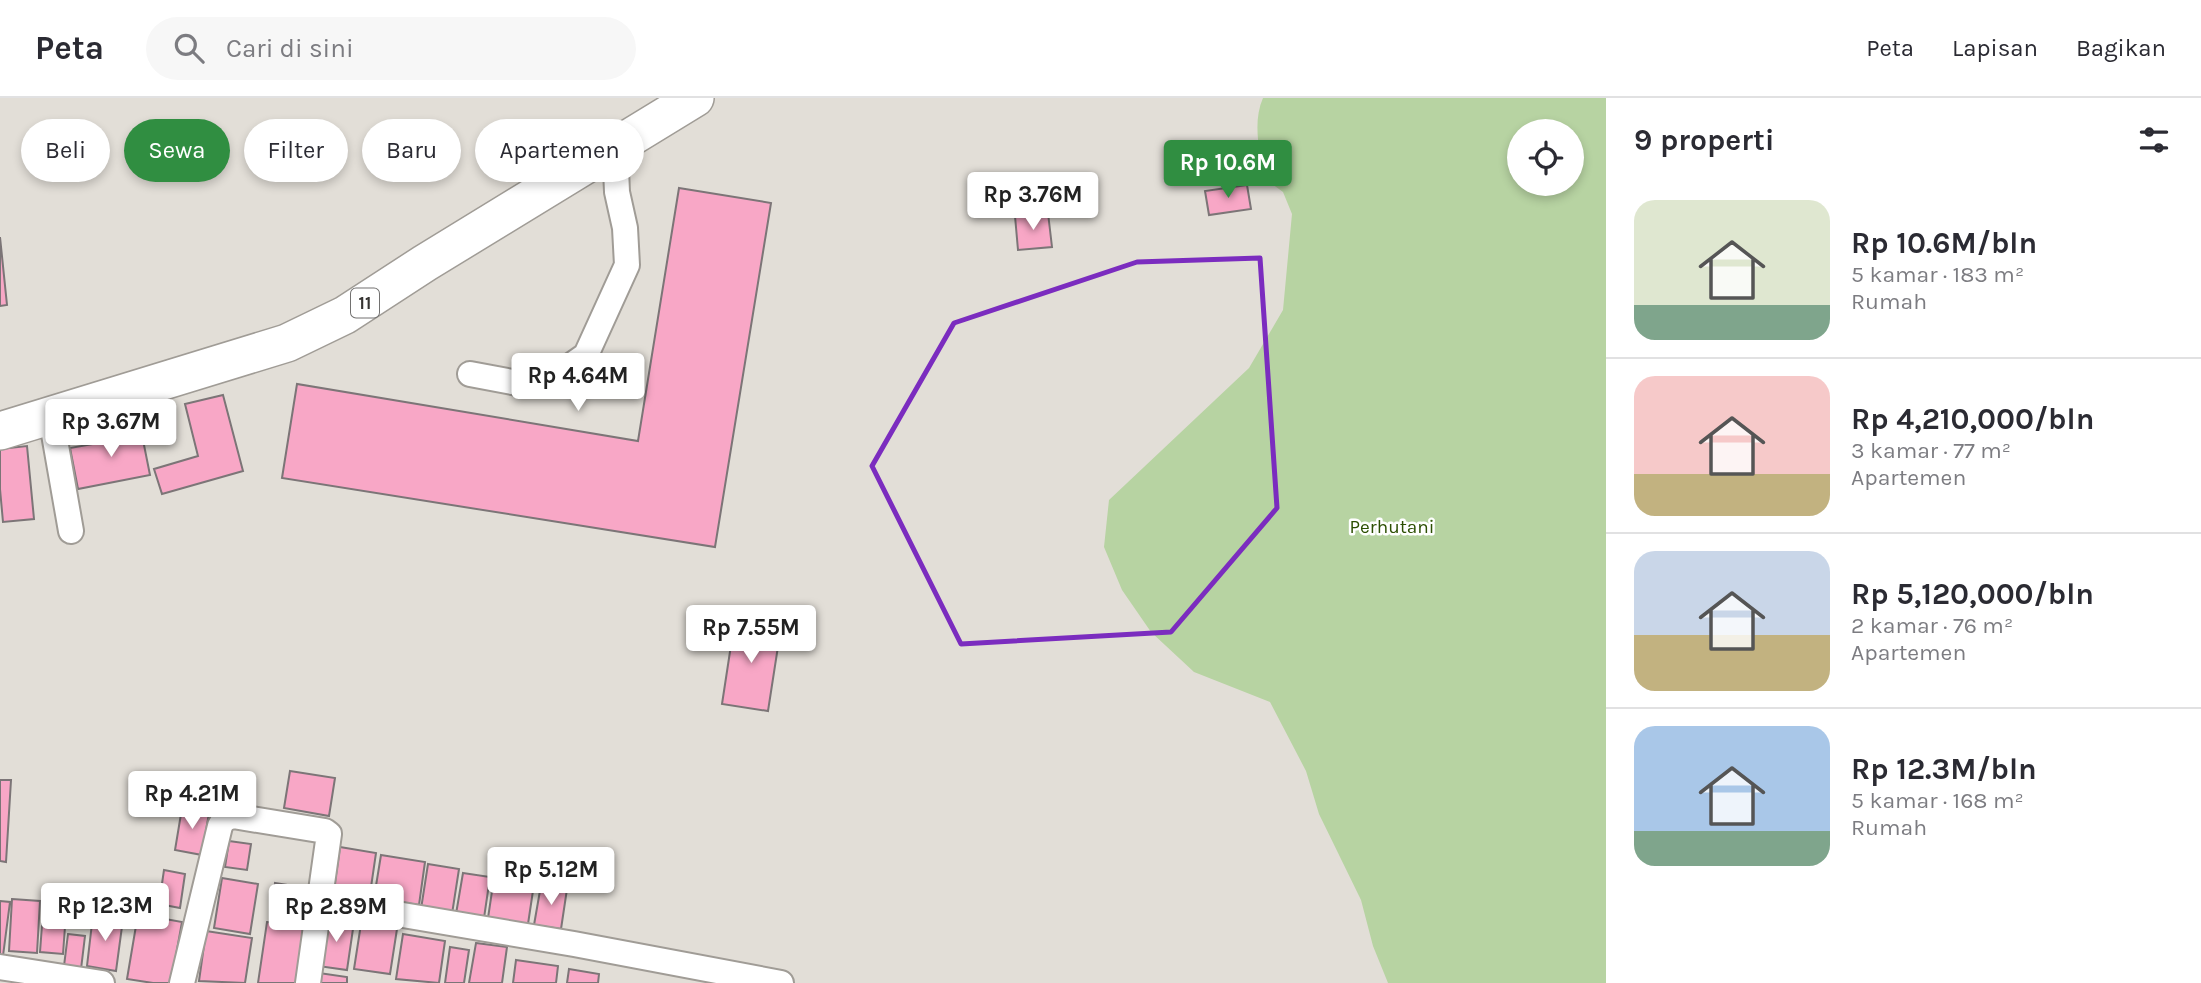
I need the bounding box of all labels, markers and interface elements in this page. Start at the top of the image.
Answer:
search box [146,17,636,80]
text: Peta [35,29,104,67]
icon: search [170,29,208,67]
text: Cari di sini [226,33,354,64]
text: Peta [1866,34,1914,62]
text: Lapisan [1952,34,2038,62]
text: Bagikan [2076,34,2166,62]
chip: Beli [21,119,110,182]
chip: Sewa [124,119,230,182]
chip: Filter [244,119,348,182]
chip: Baru [362,119,461,182]
chip: Apartemen [475,119,644,182]
map controls [1507,119,1584,196]
button: locate [1507,119,1584,196]
icon: filters [2135,121,2173,159]
text: 9 properti [1634,122,1775,158]
pin: Rp 10.6M [1156,140,1300,200]
text: Rp 10.6M [1180,149,1276,176]
pin: Rp 3.76M [961,172,1105,232]
text: Rp 3.76M [983,181,1083,208]
text: Rp 10.6M/bln [1851,225,2037,261]
icon: home [1690,228,1774,312]
text: 5 kamar · 183 m² [1851,261,2024,288]
road number: 11 [351,288,379,318]
text: Rumah [1851,288,1927,315]
pin: Rp 4.64M [506,354,650,413]
text: Rp 4.64M [527,362,629,389]
pin: Rp 3.67M [39,400,183,459]
text: Rp 4,210,000/bln [1851,401,2094,437]
icon: home [1690,404,1774,488]
text: Rp 3.67M [61,408,161,435]
text: 3 kamar · 77 m² [1851,437,2011,464]
text: Apartemen [1851,464,1966,491]
park label: Perhutani [1350,516,1434,538]
text: Rp 5,120,000/bln [1851,576,2094,612]
icon: home [1690,579,1774,663]
pin: Rp 7.55M [679,606,823,665]
text: 2 kamar · 76 m² [1851,612,2013,639]
text: Rp 7.55M [702,614,800,641]
text: Apartemen [1851,639,1966,666]
text: Rp 12.3M/bln [1851,751,2037,787]
icon: home [1690,754,1774,838]
pin: Rp 4.21M [120,772,264,831]
text: Rp 4.21M [144,780,240,807]
text: 5 kamar · 168 m² [1851,787,2024,814]
text: Rumah [1851,814,1927,841]
pin: Rp 5.12M [479,848,623,907]
text: Rp 5.12M [503,856,599,883]
pin: Rp 12.3M [33,884,177,943]
pin: Rp 2.89M [264,884,408,944]
text: Rp 12.3M [57,892,153,919]
text: Rp 2.89M [285,893,387,920]

